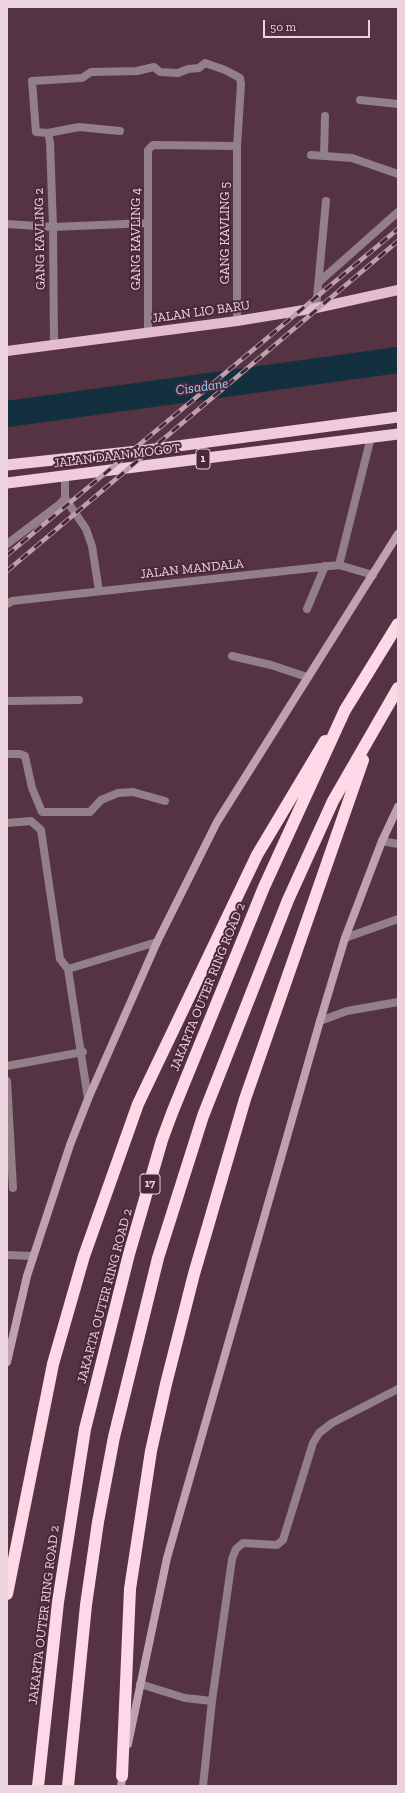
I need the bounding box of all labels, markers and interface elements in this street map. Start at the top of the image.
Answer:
scale bar [265,12,372,38]
text: 50 m [270,20,296,34]
street label: GANG KAVLING 5 [217,182,233,284]
street label: GANG KAVLING 2 [31,188,49,290]
street label: GANG KAVLING 4 [128,188,144,290]
street label: JALAN LIO BARU [151,297,251,327]
water label: Cisadane [175,375,229,399]
street label: JALAN DAAN MOGOT [53,440,181,472]
road number: 1 [196,449,210,469]
street label: JALAN MANDALA [139,556,245,582]
street label: JAKARTA OUTER RING ROAD 2 [167,900,249,1074]
road number: 17 [140,1174,160,1194]
street label: JAKARTA OUTER RING ROAD 2 [74,1207,136,1385]
street label: JAKARTA OUTER RING ROAD 2 [25,1524,63,1706]

